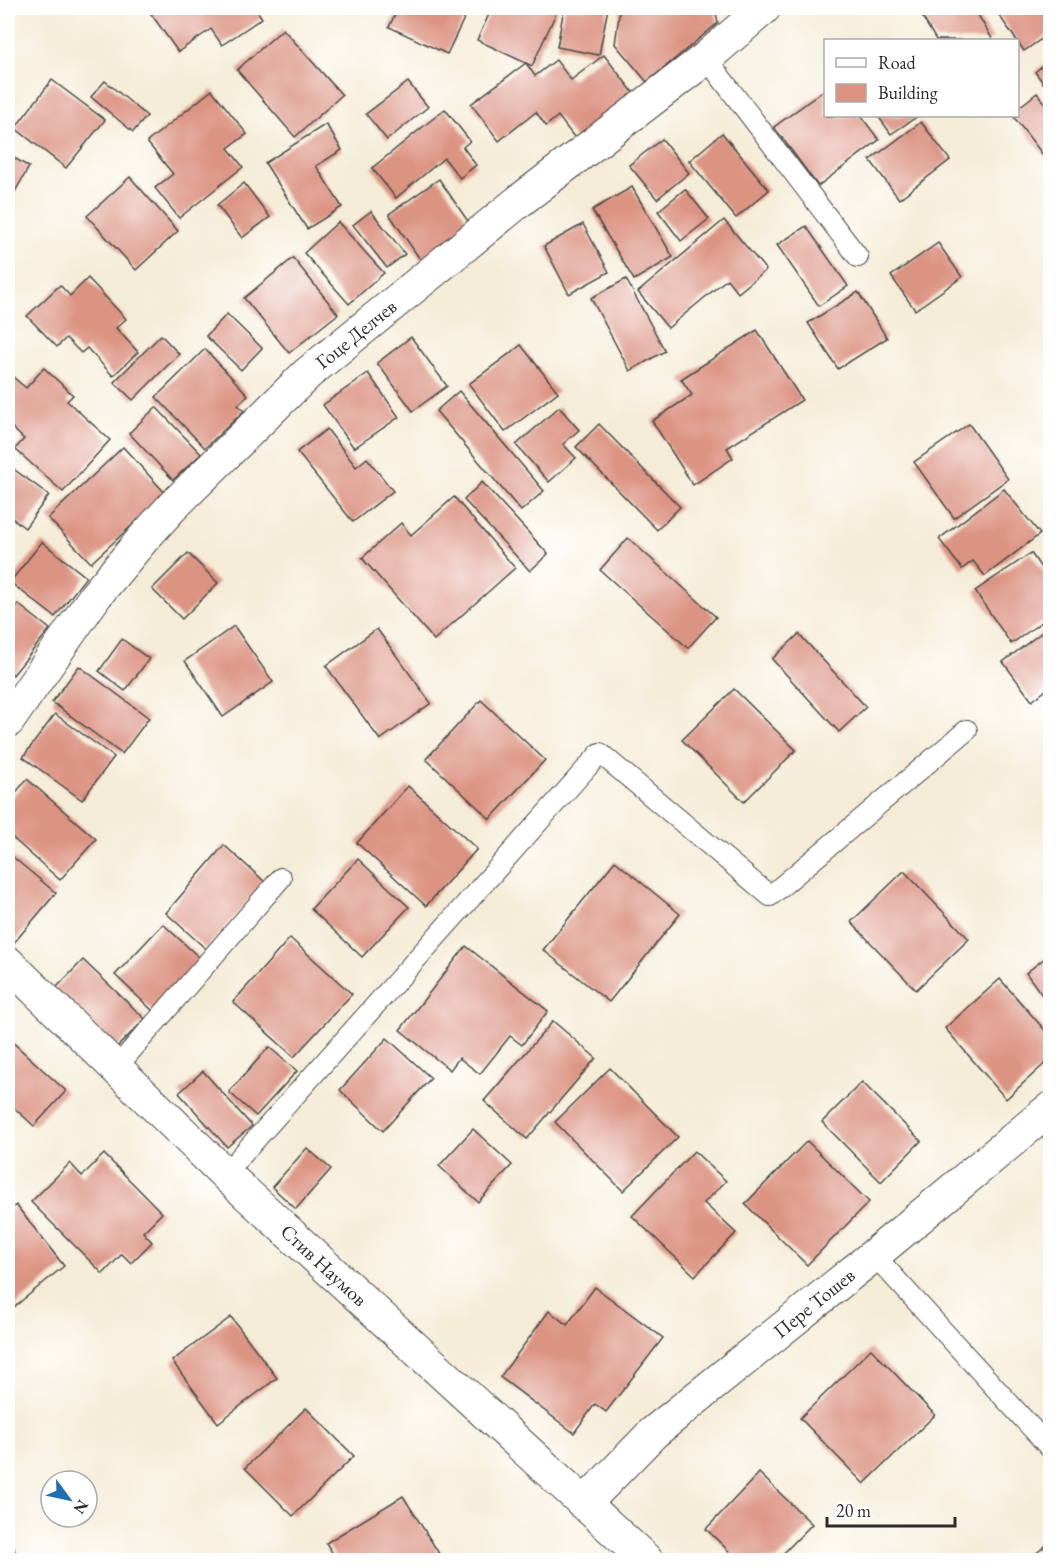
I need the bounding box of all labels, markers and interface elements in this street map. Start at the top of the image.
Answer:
legend [824,39,1019,117]
text: Road [878,51,917,74]
text: Building [878,81,938,104]
street label: Гоце Делчев [310,293,402,375]
street label: Стив Наумов [275,1218,373,1312]
street label: Пере Тошев [768,1262,860,1344]
north arrow [39,1469,99,1529]
scale bar [827,1490,954,1528]
text: N [69,1496,93,1518]
text: 20 m [836,1499,871,1522]

